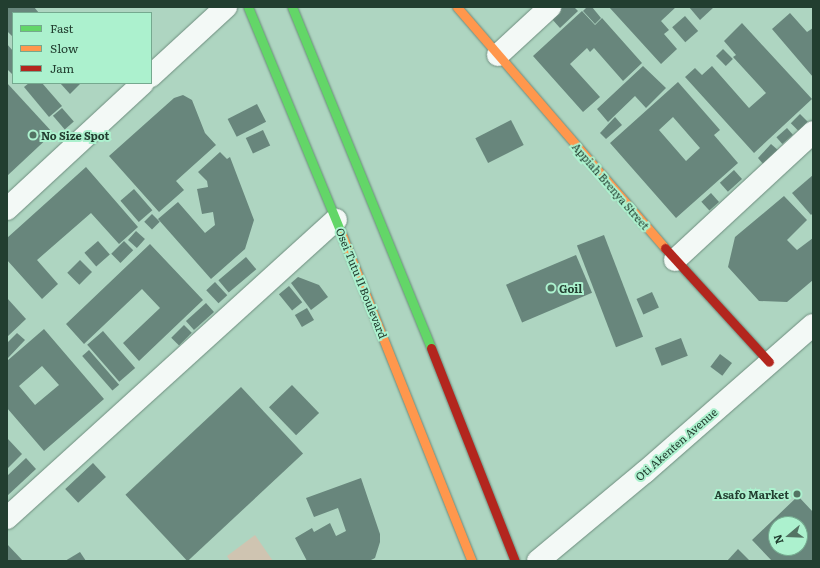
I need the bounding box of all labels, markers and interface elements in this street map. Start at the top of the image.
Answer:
legend [12,12,152,84]
text: Fast [50,19,73,37]
text: Slow [50,39,78,57]
text: Jam [50,59,74,77]
place label: No Size Spot [41,128,109,142]
marker: No Size Spot [28,130,38,140]
street label: Appiah Brenya Street [570,140,652,232]
street label: Osei Tutu II Boulevard [334,226,390,340]
place label: Goil [559,281,582,295]
marker: Goil [546,283,556,293]
street label: Oti Akenten Avenue [632,405,720,483]
place label: Asafo Market [714,487,789,501]
marker: Asafo Market [792,489,802,499]
north arrow [768,516,808,556]
text: N [769,533,787,547]

